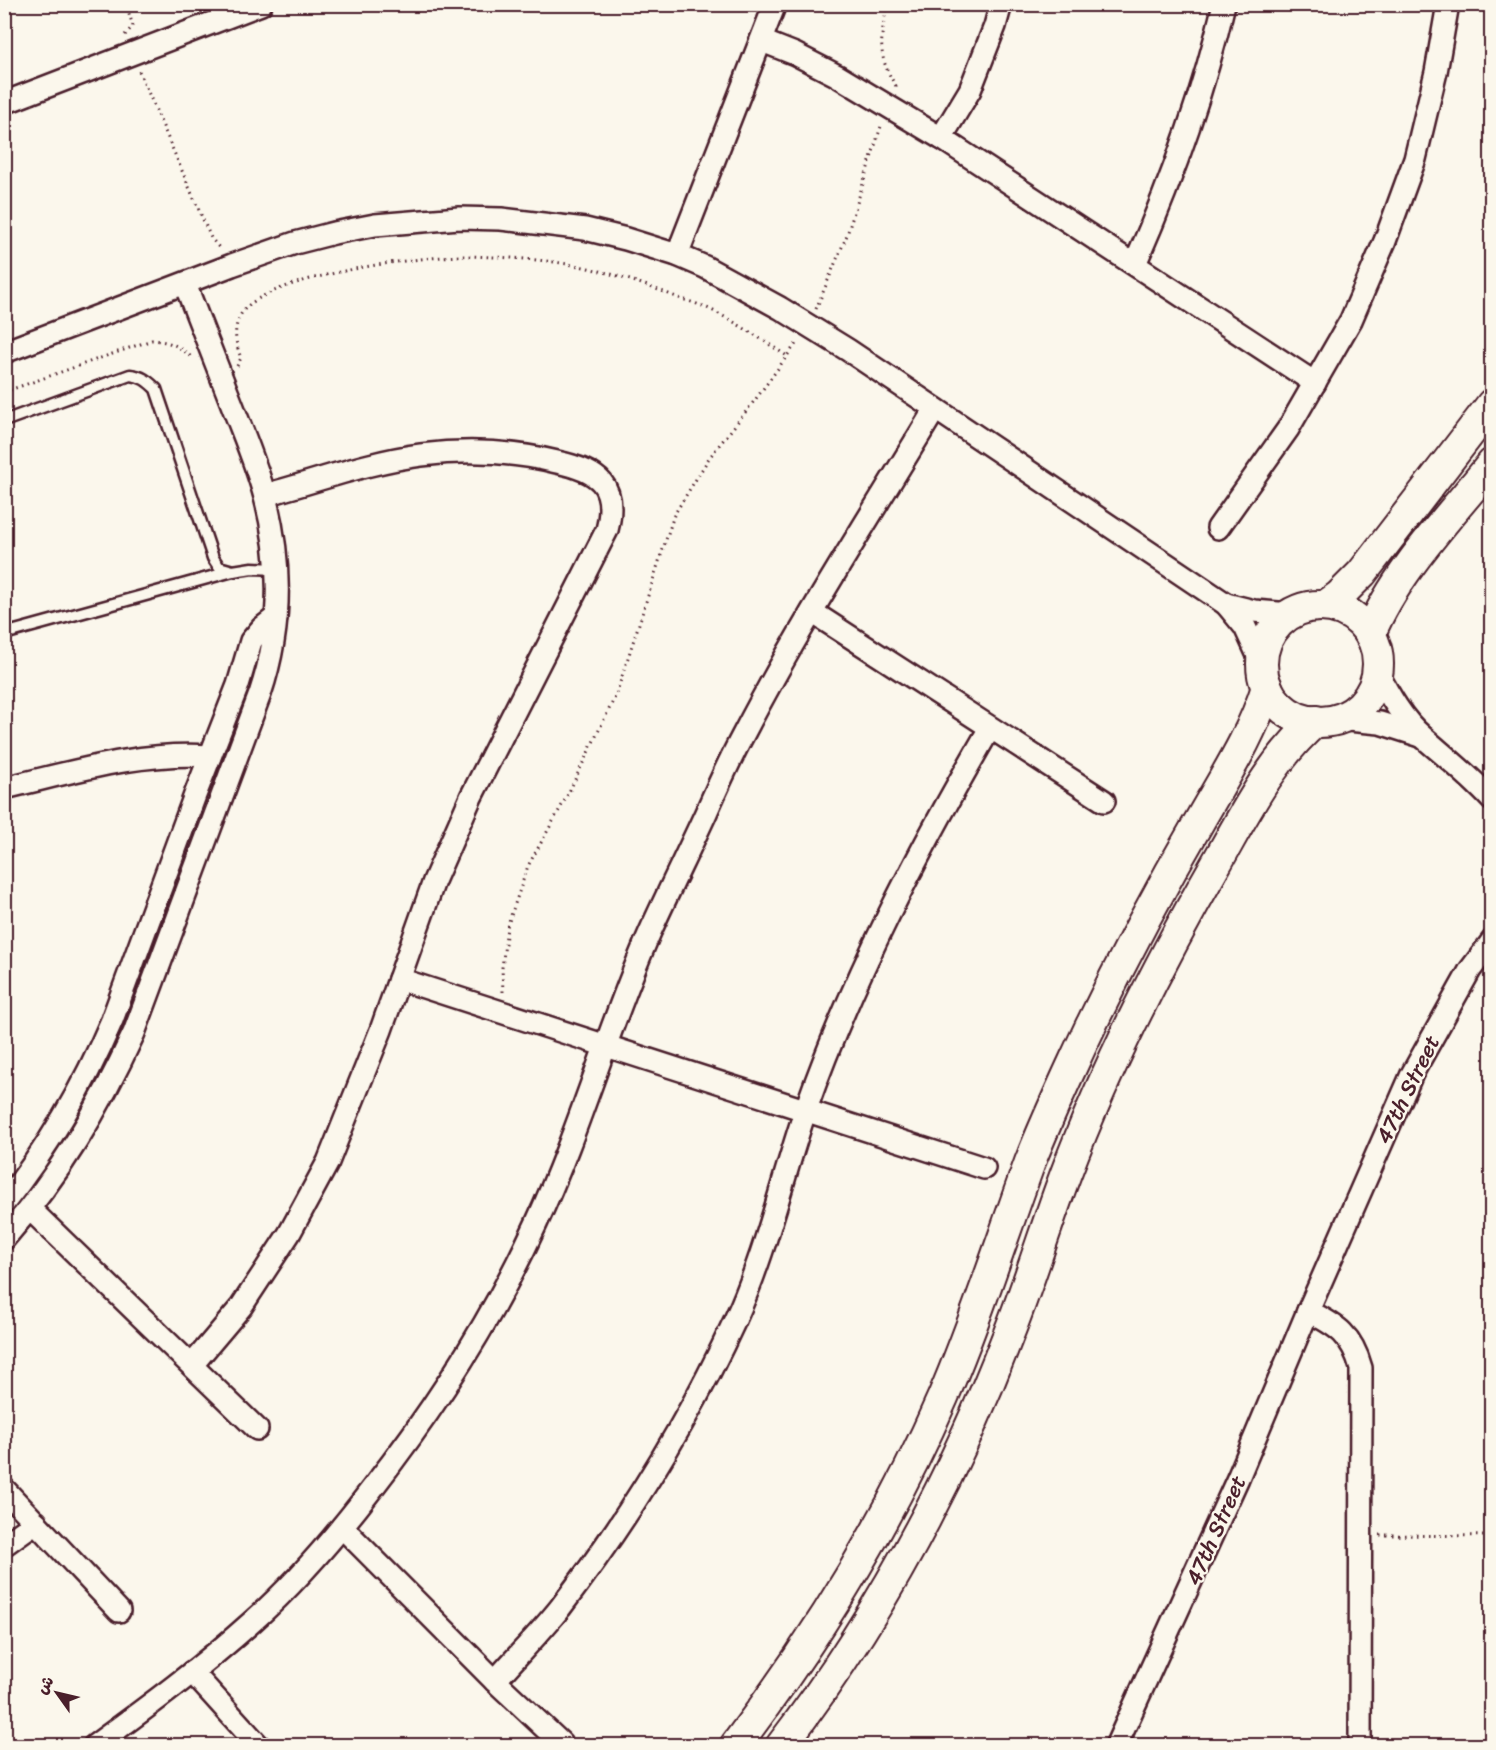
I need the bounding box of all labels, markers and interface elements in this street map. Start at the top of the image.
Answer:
street label: 47th Street [1364,1028,1451,1150]
street label: 47th Street [1174,1468,1257,1592]
north arrow [27,1663,87,1723]
text: ش [28,1669,62,1700]

